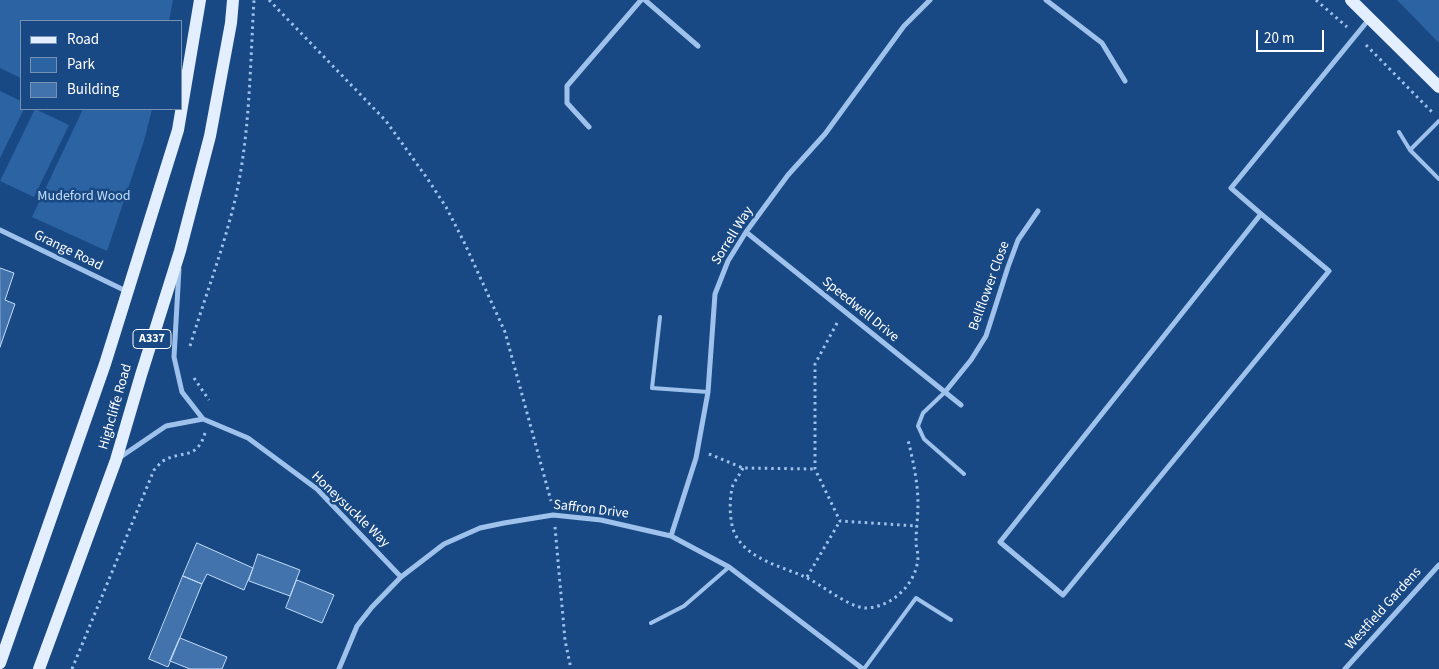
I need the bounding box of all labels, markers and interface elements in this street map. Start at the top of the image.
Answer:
legend [20,20,182,110]
scale bar [1259,20,1326,52]
text: 20 m [1264,28,1294,49]
text: Road [67,29,99,50]
text: Park [67,54,95,75]
text: Building [67,79,119,100]
park label: Mudeford Wood [37,189,131,205]
street label: Sorrell Way [708,204,758,268]
street label: Grange Road [31,227,105,275]
street label: Bellflower Close [966,239,1014,333]
street label: Speedwell Drive [818,274,902,346]
road number: A337 [133,329,171,348]
street label: Highcliffe Road [96,362,136,452]
street label: Honeysuckle Way [307,468,393,552]
street label: Saffron Drive [552,497,630,523]
street label: Westfield Gardens [1342,564,1426,654]

